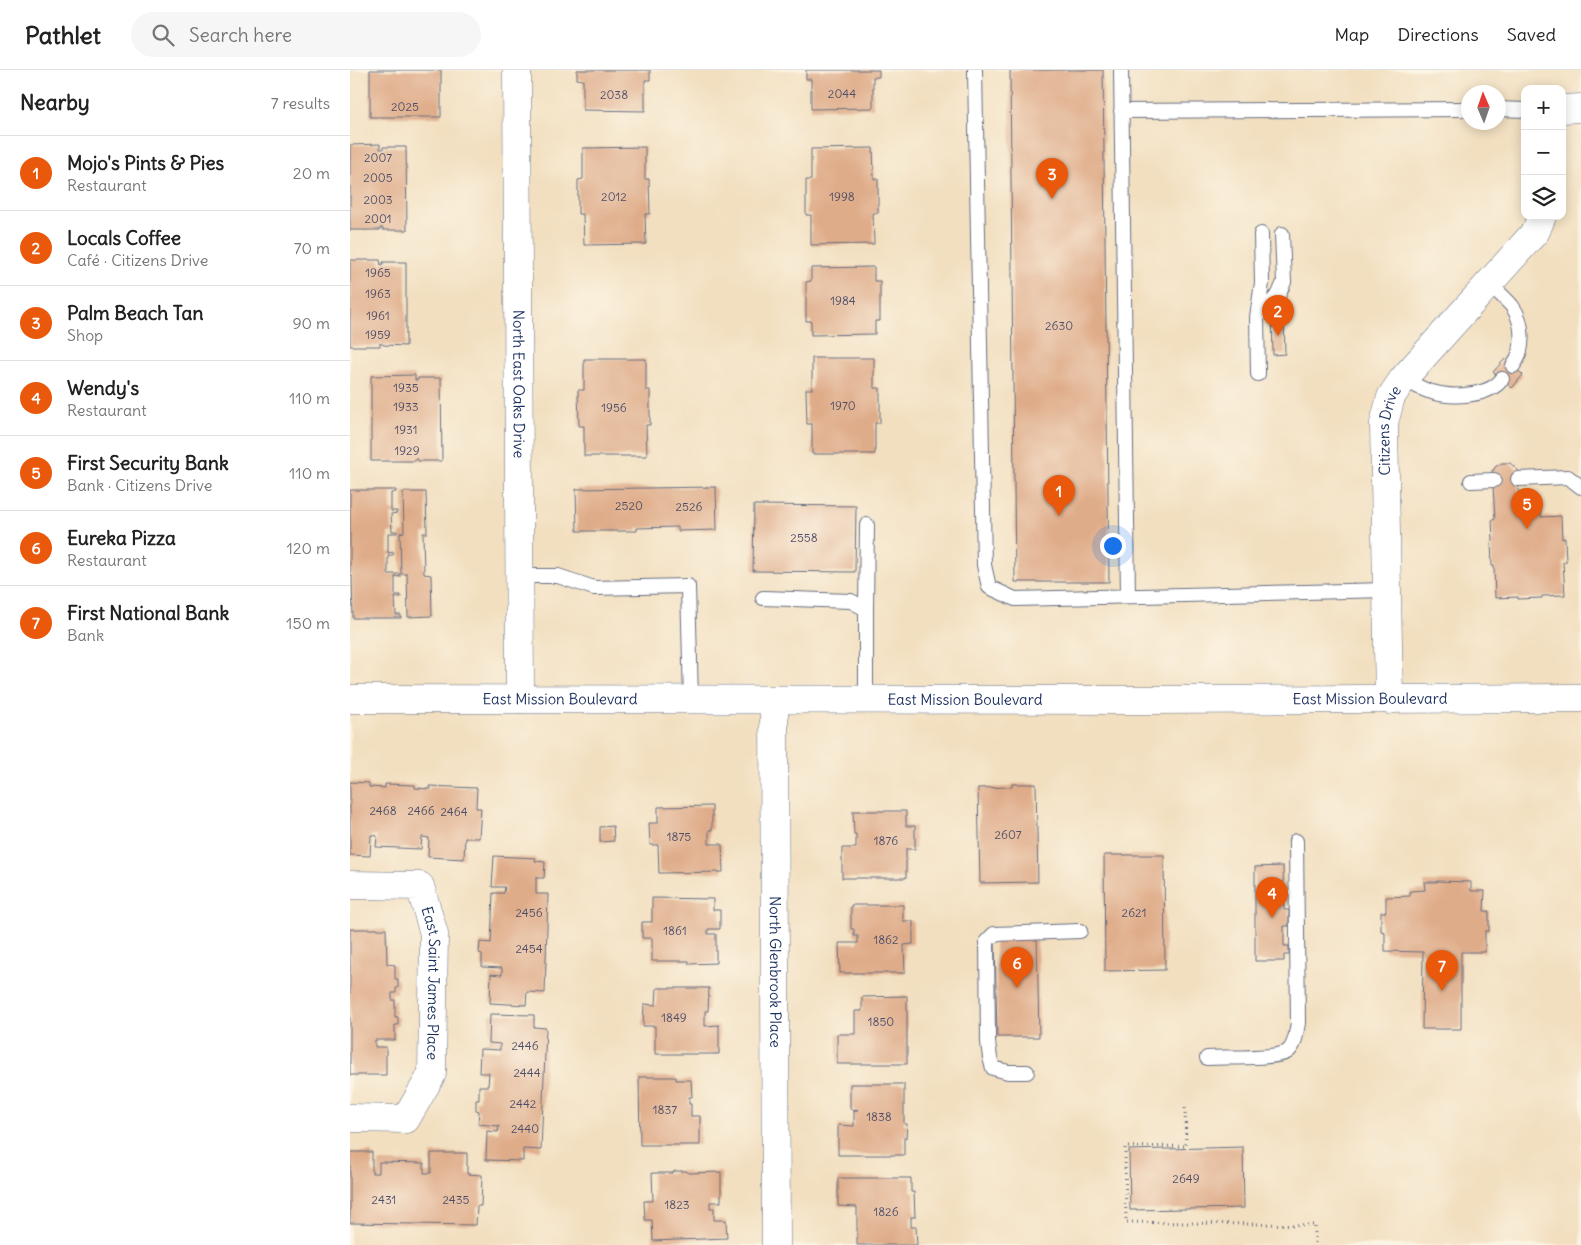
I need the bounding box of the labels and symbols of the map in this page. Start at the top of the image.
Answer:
north arrow [1461,85,1506,130]
house number: 2044 [828,86,856,101]
house number: 2038 [600,87,628,102]
house number: 2025 [391,99,419,114]
house number: 2007 [364,150,392,165]
pin: 3 [1036,158,1068,199]
house number: 2005 [363,170,393,185]
house number: 2012 [601,189,627,204]
house number: 1998 [829,189,855,204]
house number: 2003 [363,192,393,207]
house number: 2001 [364,211,392,226]
house number: 1965 [365,265,391,280]
house number: 1963 [365,286,391,301]
house number: 1984 [830,293,856,308]
pin: 2 [1262,295,1294,336]
house number: 1961 [366,308,390,323]
street label: North East Oaks Drive [509,310,529,458]
house number: 2630 [1045,318,1073,333]
house number: 1959 [365,327,391,342]
house number: 1935 [393,380,419,395]
street label: Citizens Drive [1374,382,1405,476]
house number: 1970 [830,398,856,413]
house number: 1933 [393,399,419,414]
house number: 1956 [601,400,627,415]
house number: 1931 [394,422,418,437]
house number: 1929 [394,443,420,458]
pin: 1 [1043,475,1075,516]
pin: 5 [1511,488,1543,529]
house number: 2520 [615,498,643,513]
house number: 2526 [676,499,703,514]
house number: 2558 [790,530,818,545]
your location [1100,533,1126,559]
street label: East Mission Boulevard [483,689,638,708]
street label: East Mission Boulevard [1292,689,1448,708]
street label: East Mission Boulevard [888,690,1043,709]
house number: 2468 [369,803,397,818]
house number: 2466 [407,803,435,818]
house number: 2464 [440,804,468,819]
house number: 2607 [994,827,1022,842]
house number: 1875 [667,829,691,844]
house number: 1876 [874,833,898,848]
pin: 4 [1256,877,1288,918]
street label: North Glenbrook Place [766,896,785,1048]
street label: East Saint James Place [417,904,444,1060]
house number: 2456 [515,905,543,920]
house number: 2621 [1122,905,1146,920]
house number: 1861 [663,923,687,938]
house number: 1862 [873,932,899,947]
house number: 2454 [515,941,543,956]
pin: 6 [1001,947,1033,988]
pin: 7 [1426,950,1458,991]
house number: 1849 [661,1010,687,1025]
house number: 1850 [868,1014,894,1029]
house number: 2446 [511,1038,539,1053]
house number: 2444 [513,1065,541,1080]
house number: 2442 [510,1096,537,1111]
house number: 1837 [653,1102,677,1117]
house number: 1838 [866,1109,892,1124]
house number: 2440 [511,1121,539,1136]
house number: 2649 [1172,1171,1200,1186]
house number: 2431 [372,1192,396,1207]
house number: 2435 [442,1192,470,1207]
house number: 1823 [664,1197,690,1212]
house number: 1826 [873,1204,899,1219]

